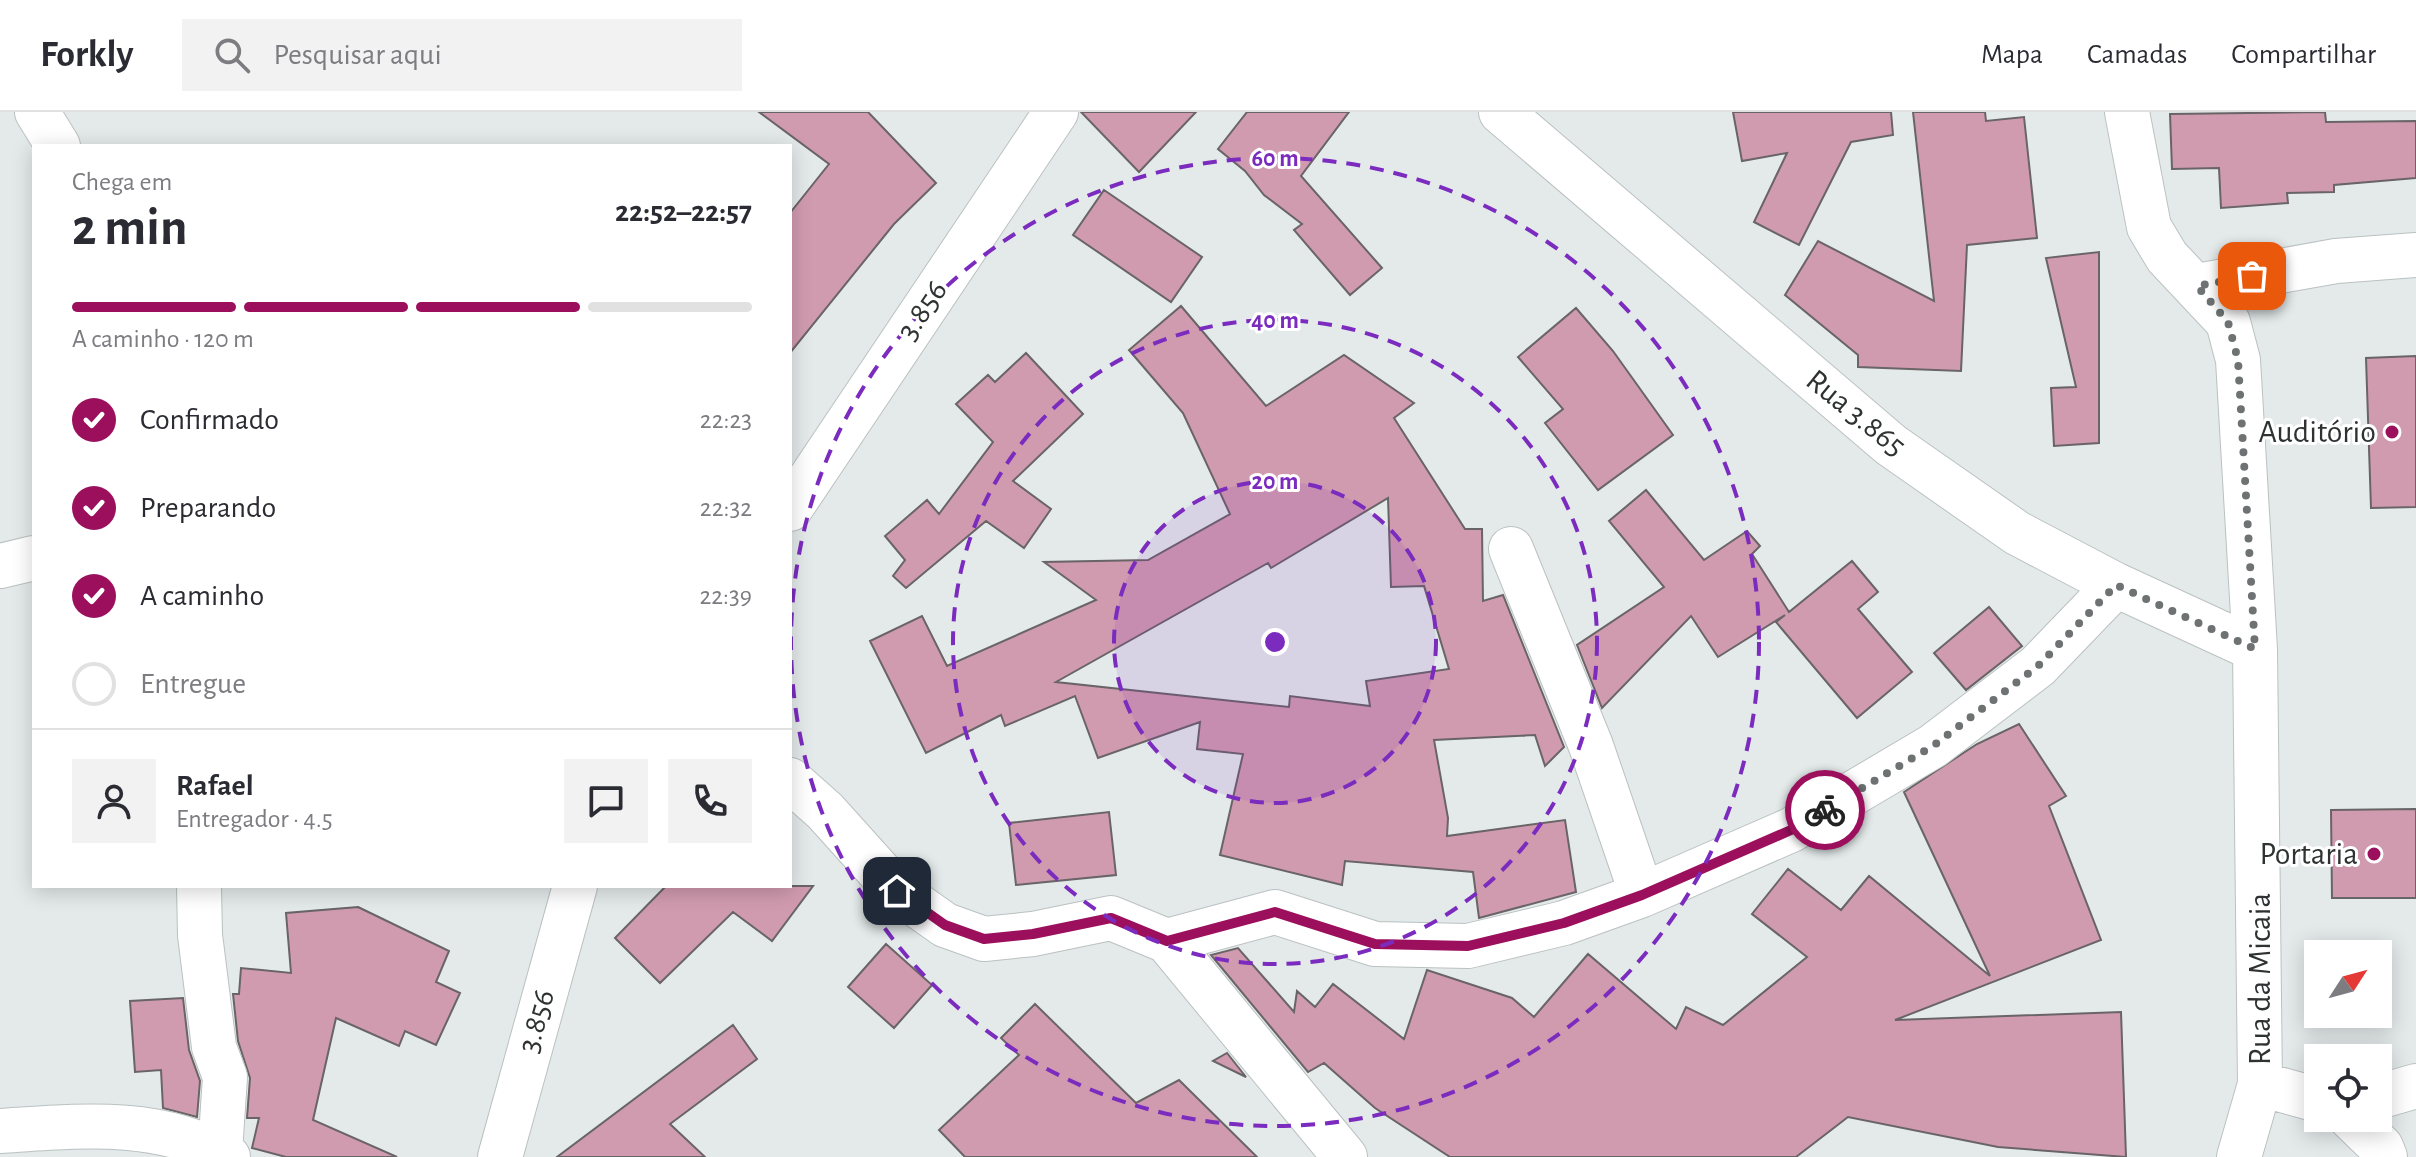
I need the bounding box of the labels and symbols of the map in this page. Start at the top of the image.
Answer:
text: 60 m [1251,147,1299,171]
pin [2218,242,2286,310]
street label: 3.856 [891,274,953,346]
text: 40 m [1251,309,1299,333]
street label: Rua 3.865 [1800,364,1912,462]
place label: Auditório [2259,416,2376,448]
marker: Auditório [2383,423,2401,441]
text: 20 m [1252,470,1298,494]
centre of rings [1261,628,1289,656]
courier [1785,770,1865,850]
place label: Portaria [2259,838,2358,870]
marker: Portaria [2365,845,2383,863]
pin [863,857,931,925]
street label: Rua da Micaia [2244,893,2276,1065]
north arrow [2304,940,2392,1028]
street label: 3.856 [512,986,560,1056]

